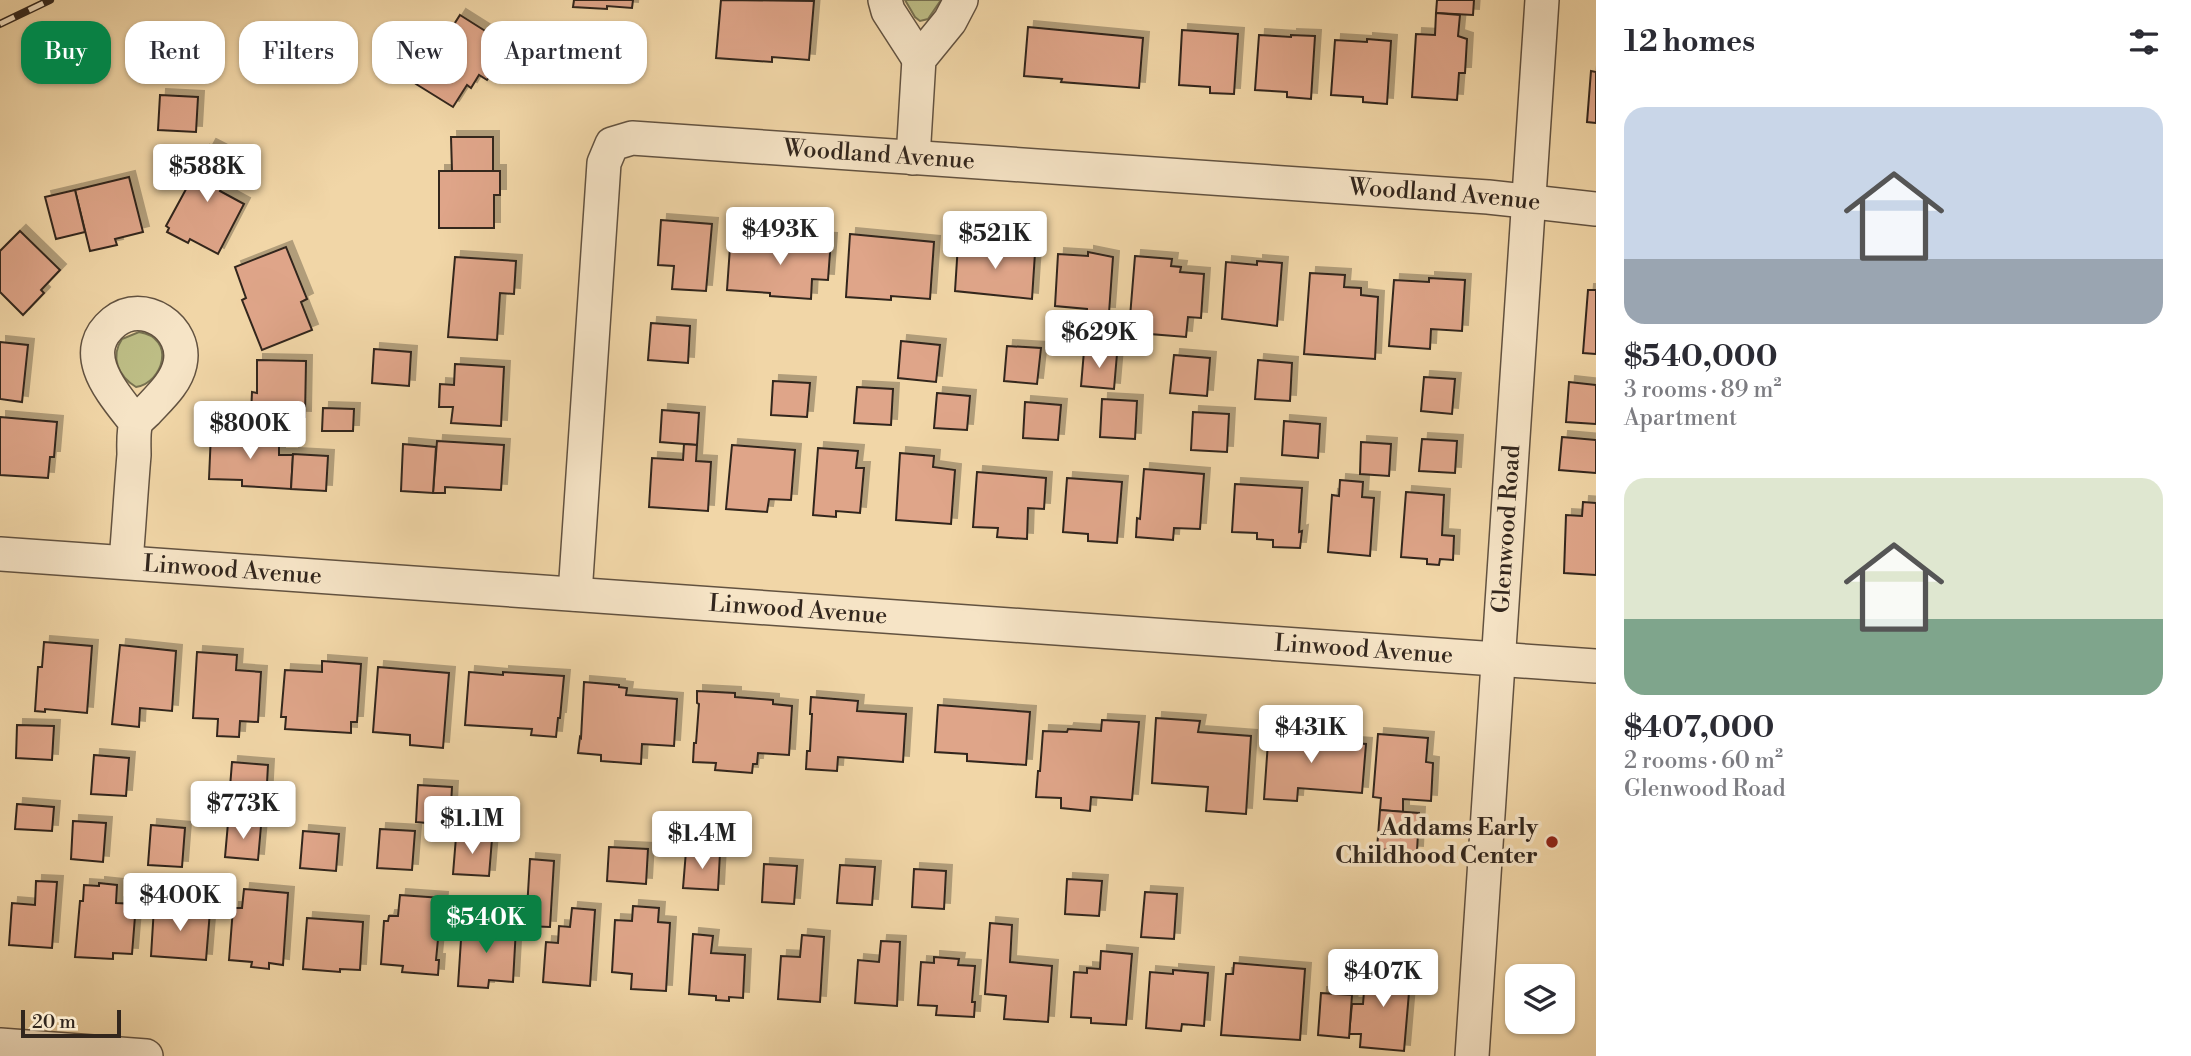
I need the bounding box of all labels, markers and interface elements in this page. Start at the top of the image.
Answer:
chip: Buy [21,21,111,84]
chip: Rent [125,21,225,84]
chip: Filters [239,21,358,84]
chip: New [372,21,467,84]
chip: Apartment [481,21,647,84]
text: 12 homes [1624,23,1755,61]
icon: filters [2125,23,2163,61]
street label: Woodland Avenue [781,133,976,177]
pin: $588K [158,144,256,204]
text: $588K [169,153,245,181]
icon: home [1831,153,1957,279]
street label: Woodland Avenue [1347,172,1542,218]
pin: $493K [731,208,829,267]
pin: $521K [946,212,1044,271]
text: $493K [742,216,818,244]
text: $521K [959,220,1031,248]
pin: $629K [1050,310,1148,370]
text: $629K [1061,319,1137,347]
text: $540,000 [1624,338,1777,376]
text: 3 rooms · 89 m² [1624,376,1781,404]
pin: $800K [201,402,299,461]
text: Apartment [1624,404,1737,432]
text: $800K [210,410,290,438]
street label: Glenwood Road [1486,444,1527,614]
icon: home [1831,524,1957,650]
street label: Linwood Avenue [142,549,323,592]
street label: Linwood Avenue [708,589,888,631]
street label: Linwood Avenue [1273,628,1454,671]
pin: $431K [1262,706,1360,765]
text: $407,000 [1624,709,1774,747]
text: $431K [1275,714,1347,742]
text: 2 rooms · 60 m² [1624,747,1783,775]
text: Glenwood Road [1624,775,1786,803]
pin: $773K [194,782,292,841]
text: $773K [207,790,279,818]
pin: $1.1M [423,796,521,856]
text: $1.1M [440,805,504,833]
pin: $1.4M [653,812,751,871]
place label: Addams Early Childhood Center [1335,813,1539,871]
text: $1.4M [668,820,736,848]
marker: Addams Early Childhood Center [1544,834,1560,850]
pin: $400K [131,874,229,933]
text: $400K [139,882,221,910]
pin: $540K [437,895,535,955]
text: $540K [446,904,526,932]
pin: $407K [1334,950,1432,1009]
text: $407K [1344,958,1422,986]
map controls [1505,964,1575,1034]
button: layers [1505,964,1575,1034]
scale bar [21,1007,121,1039]
text: 20 m [32,1010,76,1034]

